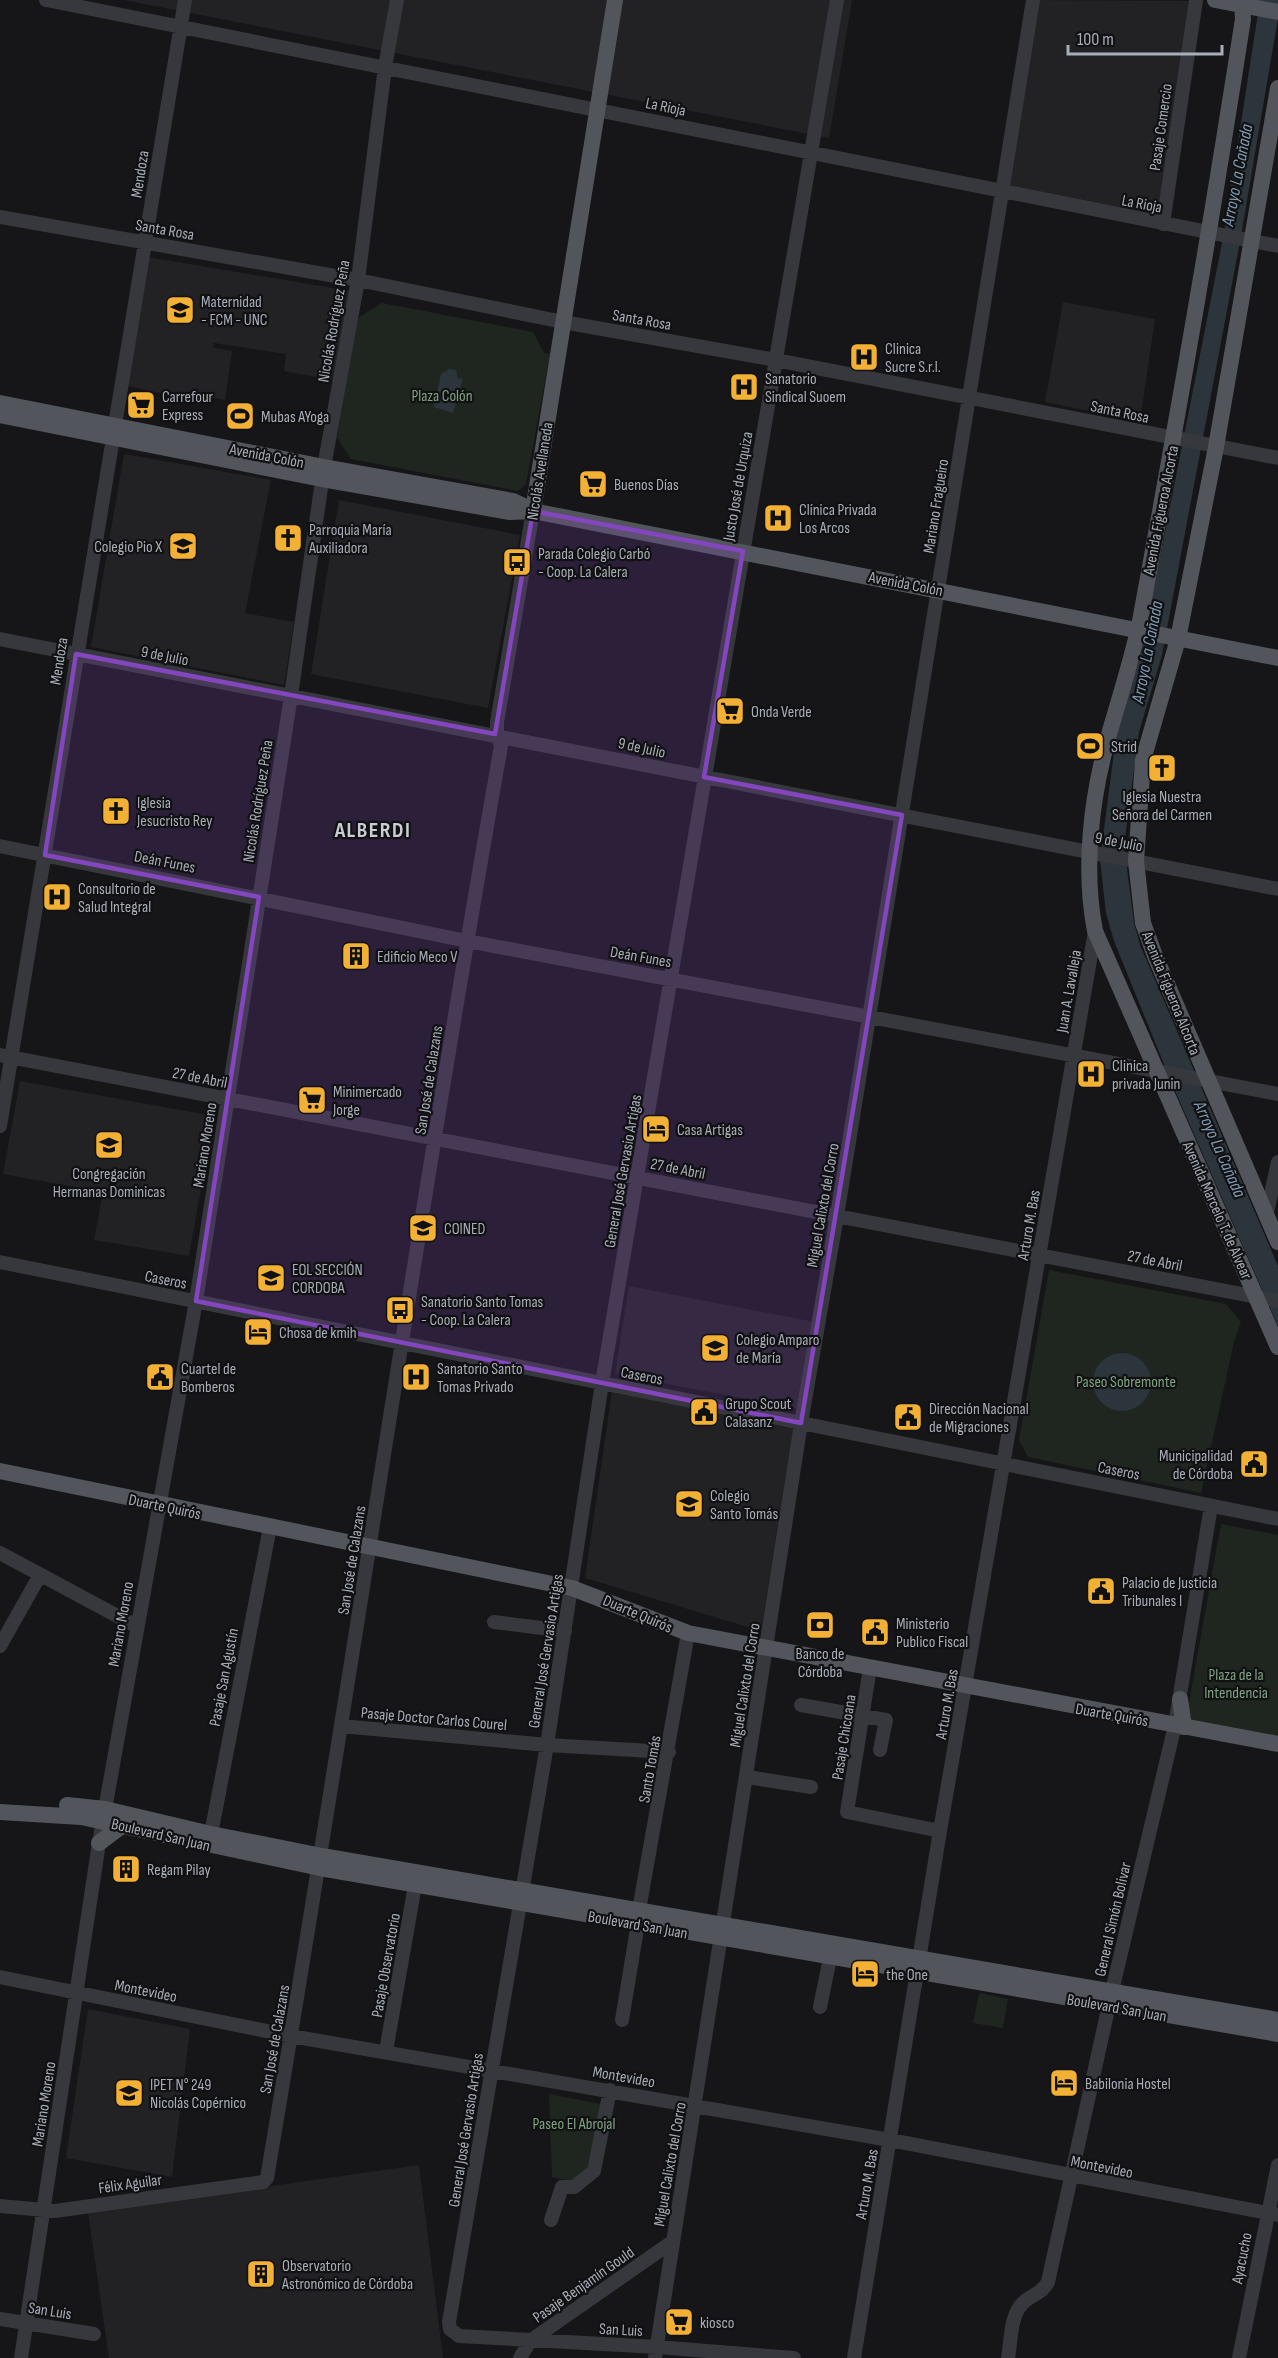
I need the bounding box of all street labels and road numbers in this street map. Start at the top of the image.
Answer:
street label: Pasaje Comercio [1146,82,1177,172]
street label: La Rioja [644,94,688,121]
street label: Mendoza [127,149,154,199]
street label: La Rioja [1120,191,1163,218]
street label: Santa Rosa [134,216,196,245]
street label: Nicolás Rodríguez Peña [314,259,355,384]
street label: Santa Rosa [611,306,673,335]
street label: Santa Rosa [1089,397,1151,428]
street label: Nicolás Avellaneda [523,421,558,522]
street label: Justo José de Urquiza [719,430,757,543]
street label: Avenida Colón [227,440,305,473]
street label: Avenida Figueroa Alcorta [1139,444,1183,578]
street label: Mariano Fragueiro [920,458,953,555]
street label: Avenida Colón [866,568,944,601]
street label: Mendoza [46,636,73,686]
street label: 9 de Julio [139,643,190,670]
street label: 9 de Julio [616,734,667,763]
street label: Nicolás Rodríguez Peña [239,739,278,864]
street label: 9 de Julio [1093,829,1144,856]
street label: Deán Funes [133,847,197,878]
street label: Avenida Figueroa Alcorta [1137,928,1204,1058]
street label: Deán Funes [609,943,673,972]
street label: Juan A. Lavalleja [1053,948,1086,1035]
street label: San José de Calazans [411,1024,448,1136]
street label: 27 de Abril [171,1064,229,1093]
street label: General José Gervasio Artigas [601,1093,646,1249]
street label: Mariano Moreno [189,1101,222,1189]
street label: Avenida Marcelo T. de Alvear [1177,1138,1256,1283]
street label: Miguel Calixto del Corro [803,1142,844,1269]
street label: 27 de Abril [649,1155,707,1184]
street label: Arturo M. Bas [1014,1188,1045,1263]
street label: 27 de Abril [1126,1247,1184,1276]
street label: Caseros [143,1267,189,1294]
street label: Caseros [619,1363,665,1390]
street label: Caseros [1096,1458,1142,1485]
street label: Duarte Quirós [127,1491,203,1524]
street label: San José de Calazans [334,1504,371,1616]
street label: General José Gervasio Artigas [525,1573,568,1729]
street label: Mariano Moreno [105,1580,138,1668]
street label: Duarte Quirós [600,1591,675,1638]
street label: Miguel Calixto del Corro [726,1622,765,1749]
street label: Pasaje San Agustín [206,1627,243,1728]
street label: Arturo M. Bas [932,1667,963,1742]
street label: Pasaje Chicoana [828,1693,861,1781]
street label: Duarte Quirós [1074,1700,1150,1731]
street label: Pasaje Doctor Carlos Courel [360,1704,508,1735]
street label: Santo Tomás [635,1734,666,1804]
street label: Boulevard San Juan [109,1815,212,1856]
street label: General Simón Bolivar [1091,1860,1136,1978]
street label: Boulevard San Juan [586,1907,689,1944]
street label: Pasaje Observatorio [368,1912,405,2019]
street label: Montevideo [113,1976,178,2007]
street label: San José de Calazans [257,1983,294,2095]
street label: Boulevard San Juan [1065,1990,1168,2027]
street label: General José Gervasio Artigas [445,2052,488,2208]
street label: Mariano Moreno [28,2060,61,2148]
street label: Montevideo [591,2063,656,2092]
street label: Miguel Calixto del Corro [650,2101,691,2228]
street label: Arturo M. Bas [852,2147,883,2222]
street label: Montevideo [1069,2152,1134,2183]
street label: Félix Aguilar [97,2171,164,2198]
street label: Ayacucho [1228,2231,1257,2286]
street label: Pasaje Benjamín Gould [529,2243,638,2327]
street label: San Luis [27,2299,73,2324]
street label: San Luis [599,2320,644,2341]

